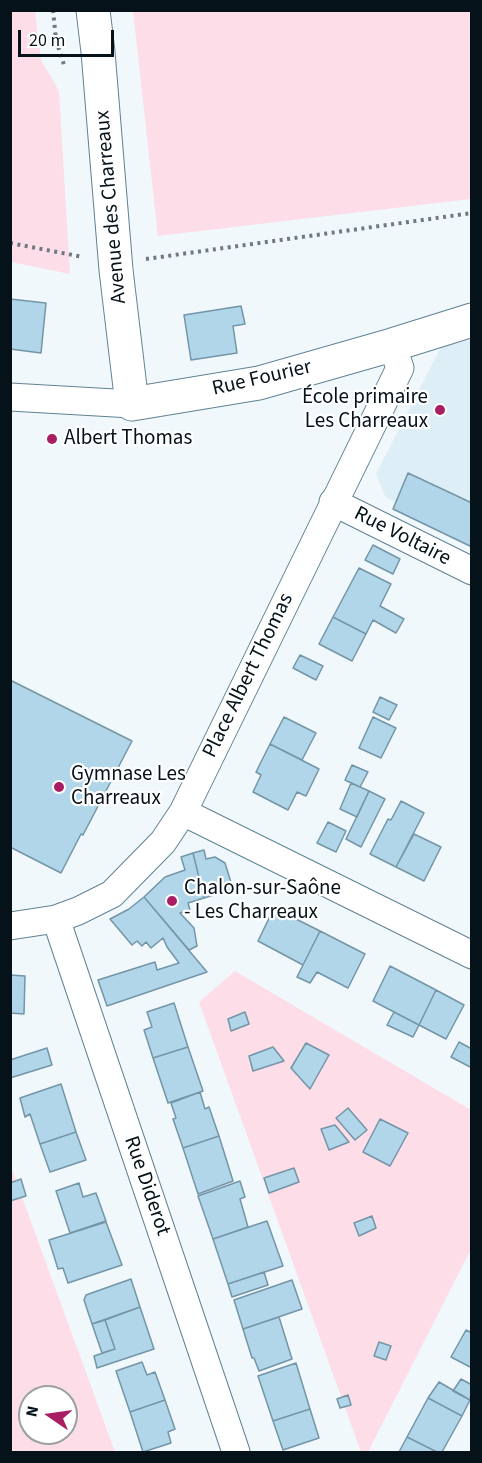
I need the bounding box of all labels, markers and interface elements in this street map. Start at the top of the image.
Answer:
scale bar [21,18,117,56]
text: 20 m [29,28,65,53]
street label: Avenue des Charreaux [91,109,133,305]
street label: Rue Fourier [210,355,314,403]
place label: École primaire Les Charreaux [302,385,428,435]
marker: École primaire Les Charreaux [433,403,447,417]
place label: Albert Thomas [64,426,192,452]
marker: Albert Thomas [45,432,59,446]
street label: Rue Voltaire [349,502,455,572]
street label: Place Albert Thomas [198,590,300,762]
place label: Gymnase Les Charreaux [71,762,186,812]
marker: Gymnase Les Charreaux [52,780,66,794]
place label: Chalon-sur-Saône - Les Charreaux [184,876,341,926]
marker: Chalon-sur-Saône - Les Charreaux [165,894,179,908]
street label: Rue Diderot [117,1133,175,1239]
north arrow [18,1385,78,1445]
text: N [20,1404,44,1419]

